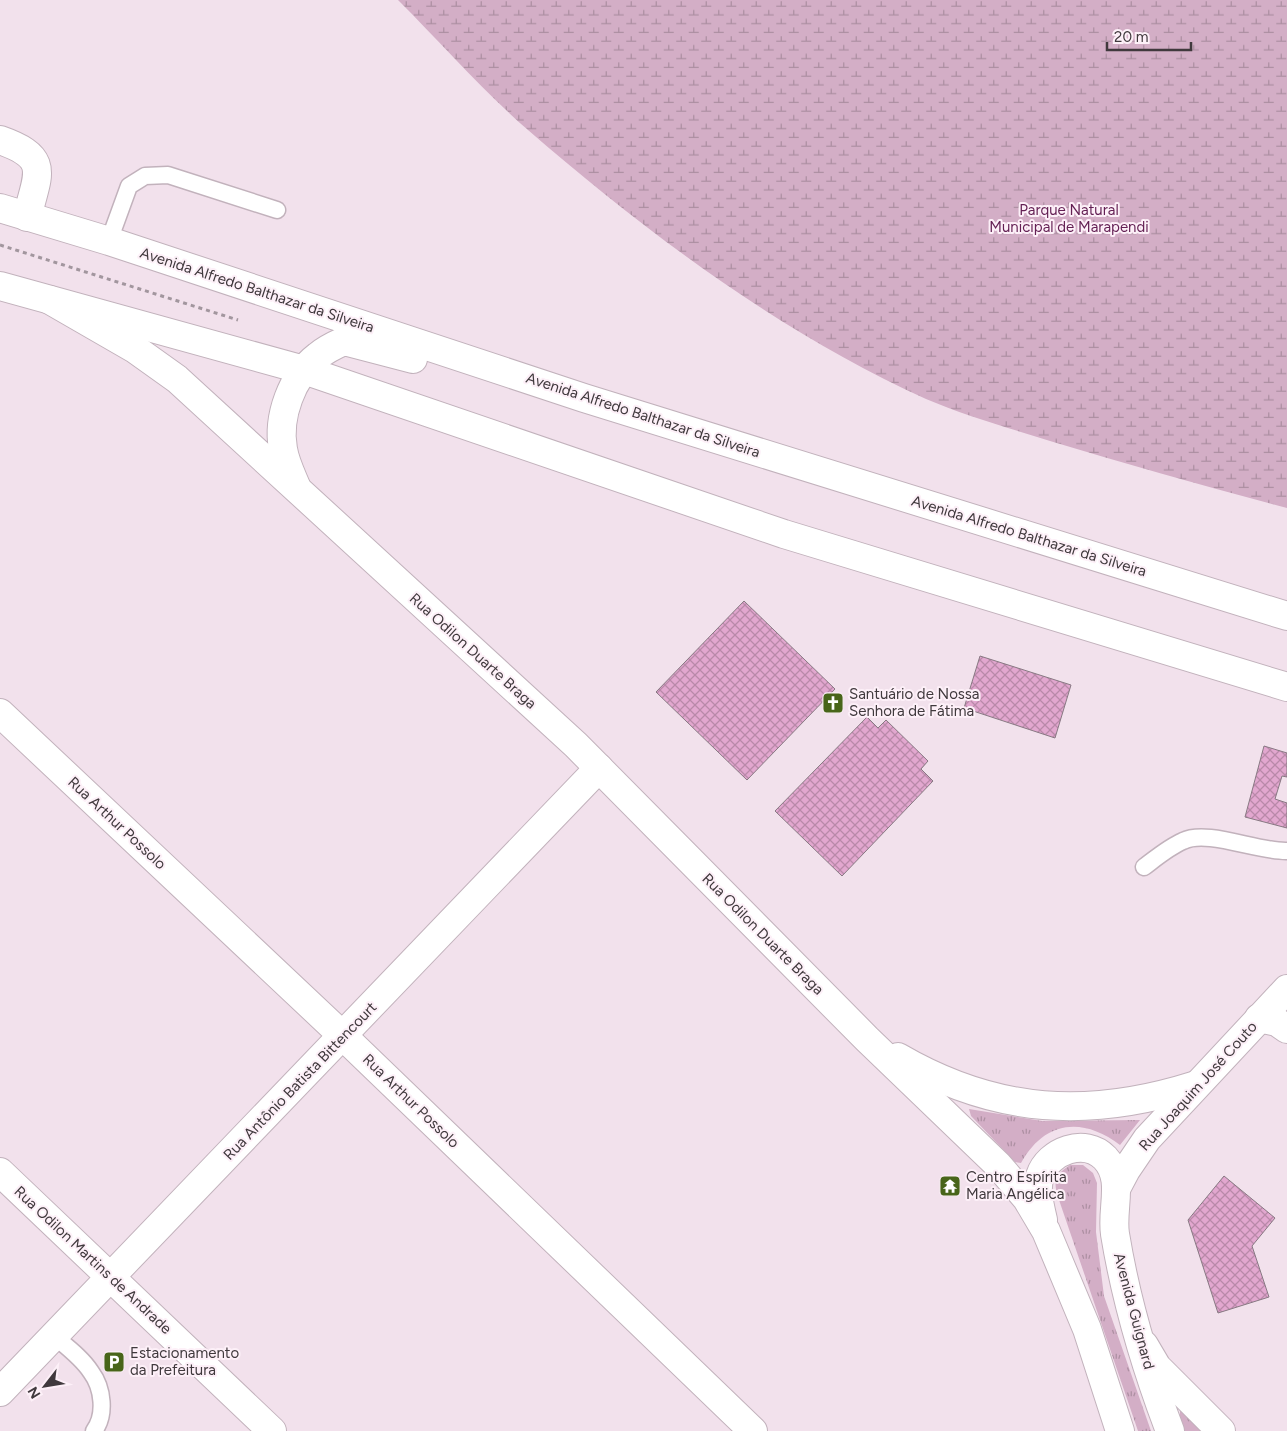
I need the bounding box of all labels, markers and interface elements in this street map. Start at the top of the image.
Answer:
scale bar [1107,20,1191,52]
text: 20 m [1114,28,1148,46]
park label: Parque Natural Municipal de Marapendi [989,201,1149,236]
street label: Avenida Alfredo Balthazar da Silveira [138,244,376,336]
street label: Avenida Alfredo Balthazar da Silveira [524,369,762,461]
street label: Avenida Alfredo Balthazar da Silveira [909,492,1149,580]
street label: Rua Odilon Duarte Braga [406,589,540,713]
place label: Santuário de Nossa Senhora de Fátima [849,685,979,720]
church icon: Santuário de Nossa Senhora de Fátima [821,691,845,715]
street label: Rua Arthur Possolo [64,773,170,873]
street label: Rua Odilon Duarte Braga [699,870,827,998]
street label: Rua Antônio Batista Bittencourt [220,998,381,1164]
street label: Rua Joaquim José Couto [1135,1017,1261,1154]
street label: Rua Arthur Possolo [359,1050,463,1152]
place label: Centro Espírita Maria Angélica [966,1168,1067,1203]
temple icon: Centro Espírita Maria Angélica [938,1174,962,1198]
street label: Rua Odilon Martins de Andrade [11,1182,175,1338]
street label: Avenida Guignard [1110,1251,1158,1371]
place label: Estacionamento da Prefeitura [130,1344,239,1379]
parking icon: Estacionamento da Prefeitura [102,1350,126,1374]
north arrow [20,1361,70,1411]
text: N [24,1383,44,1401]

